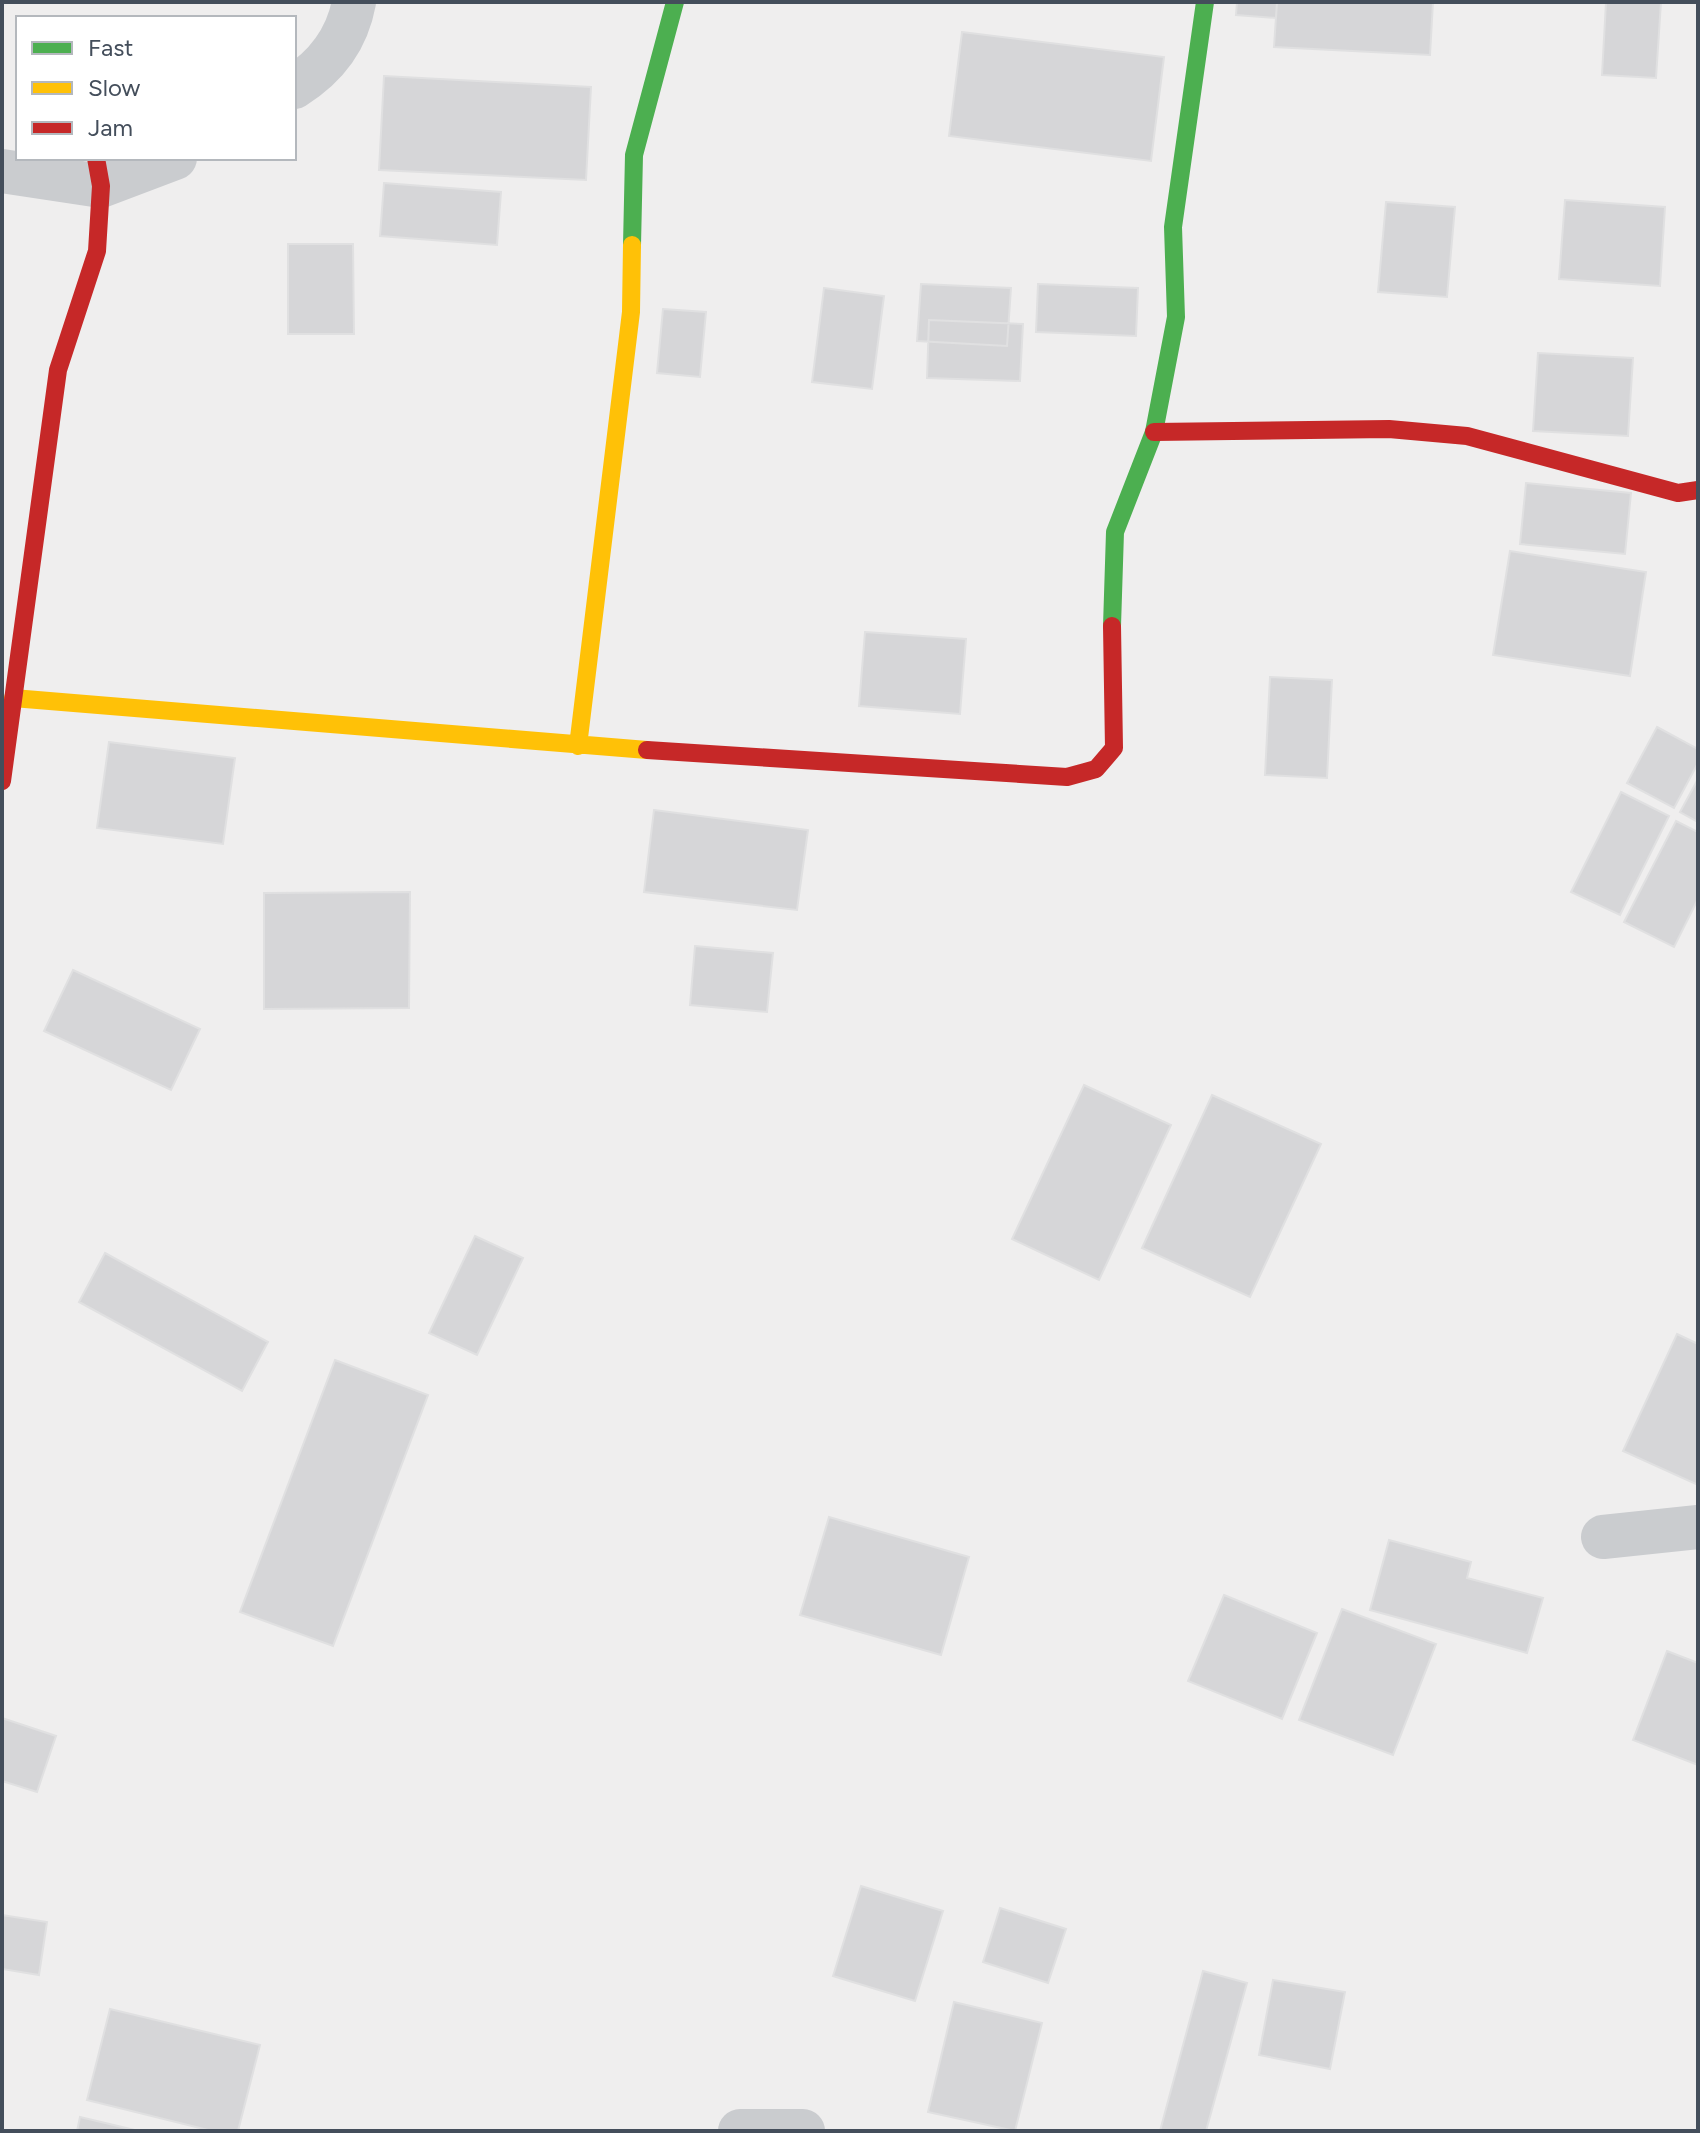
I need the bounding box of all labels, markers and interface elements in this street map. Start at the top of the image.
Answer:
legend [16,16,296,160]
text: Fast [88,33,133,62]
text: Slow [88,73,141,102]
text: Jam [88,113,133,142]

